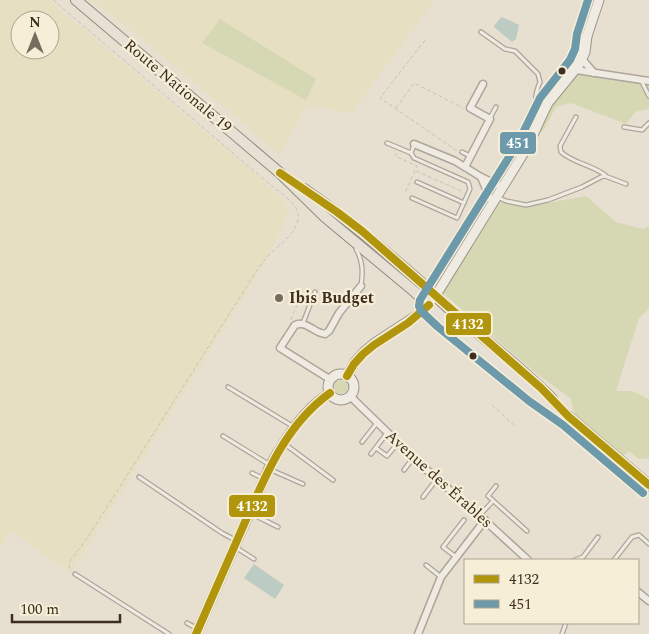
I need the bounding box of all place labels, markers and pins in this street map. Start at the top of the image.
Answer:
unlabelled marker [557,66,567,76]
place label: Ibis Budget [289,286,374,310]
marker: Ibis Budget [273,292,285,304]
unlabelled marker [468,351,478,361]

